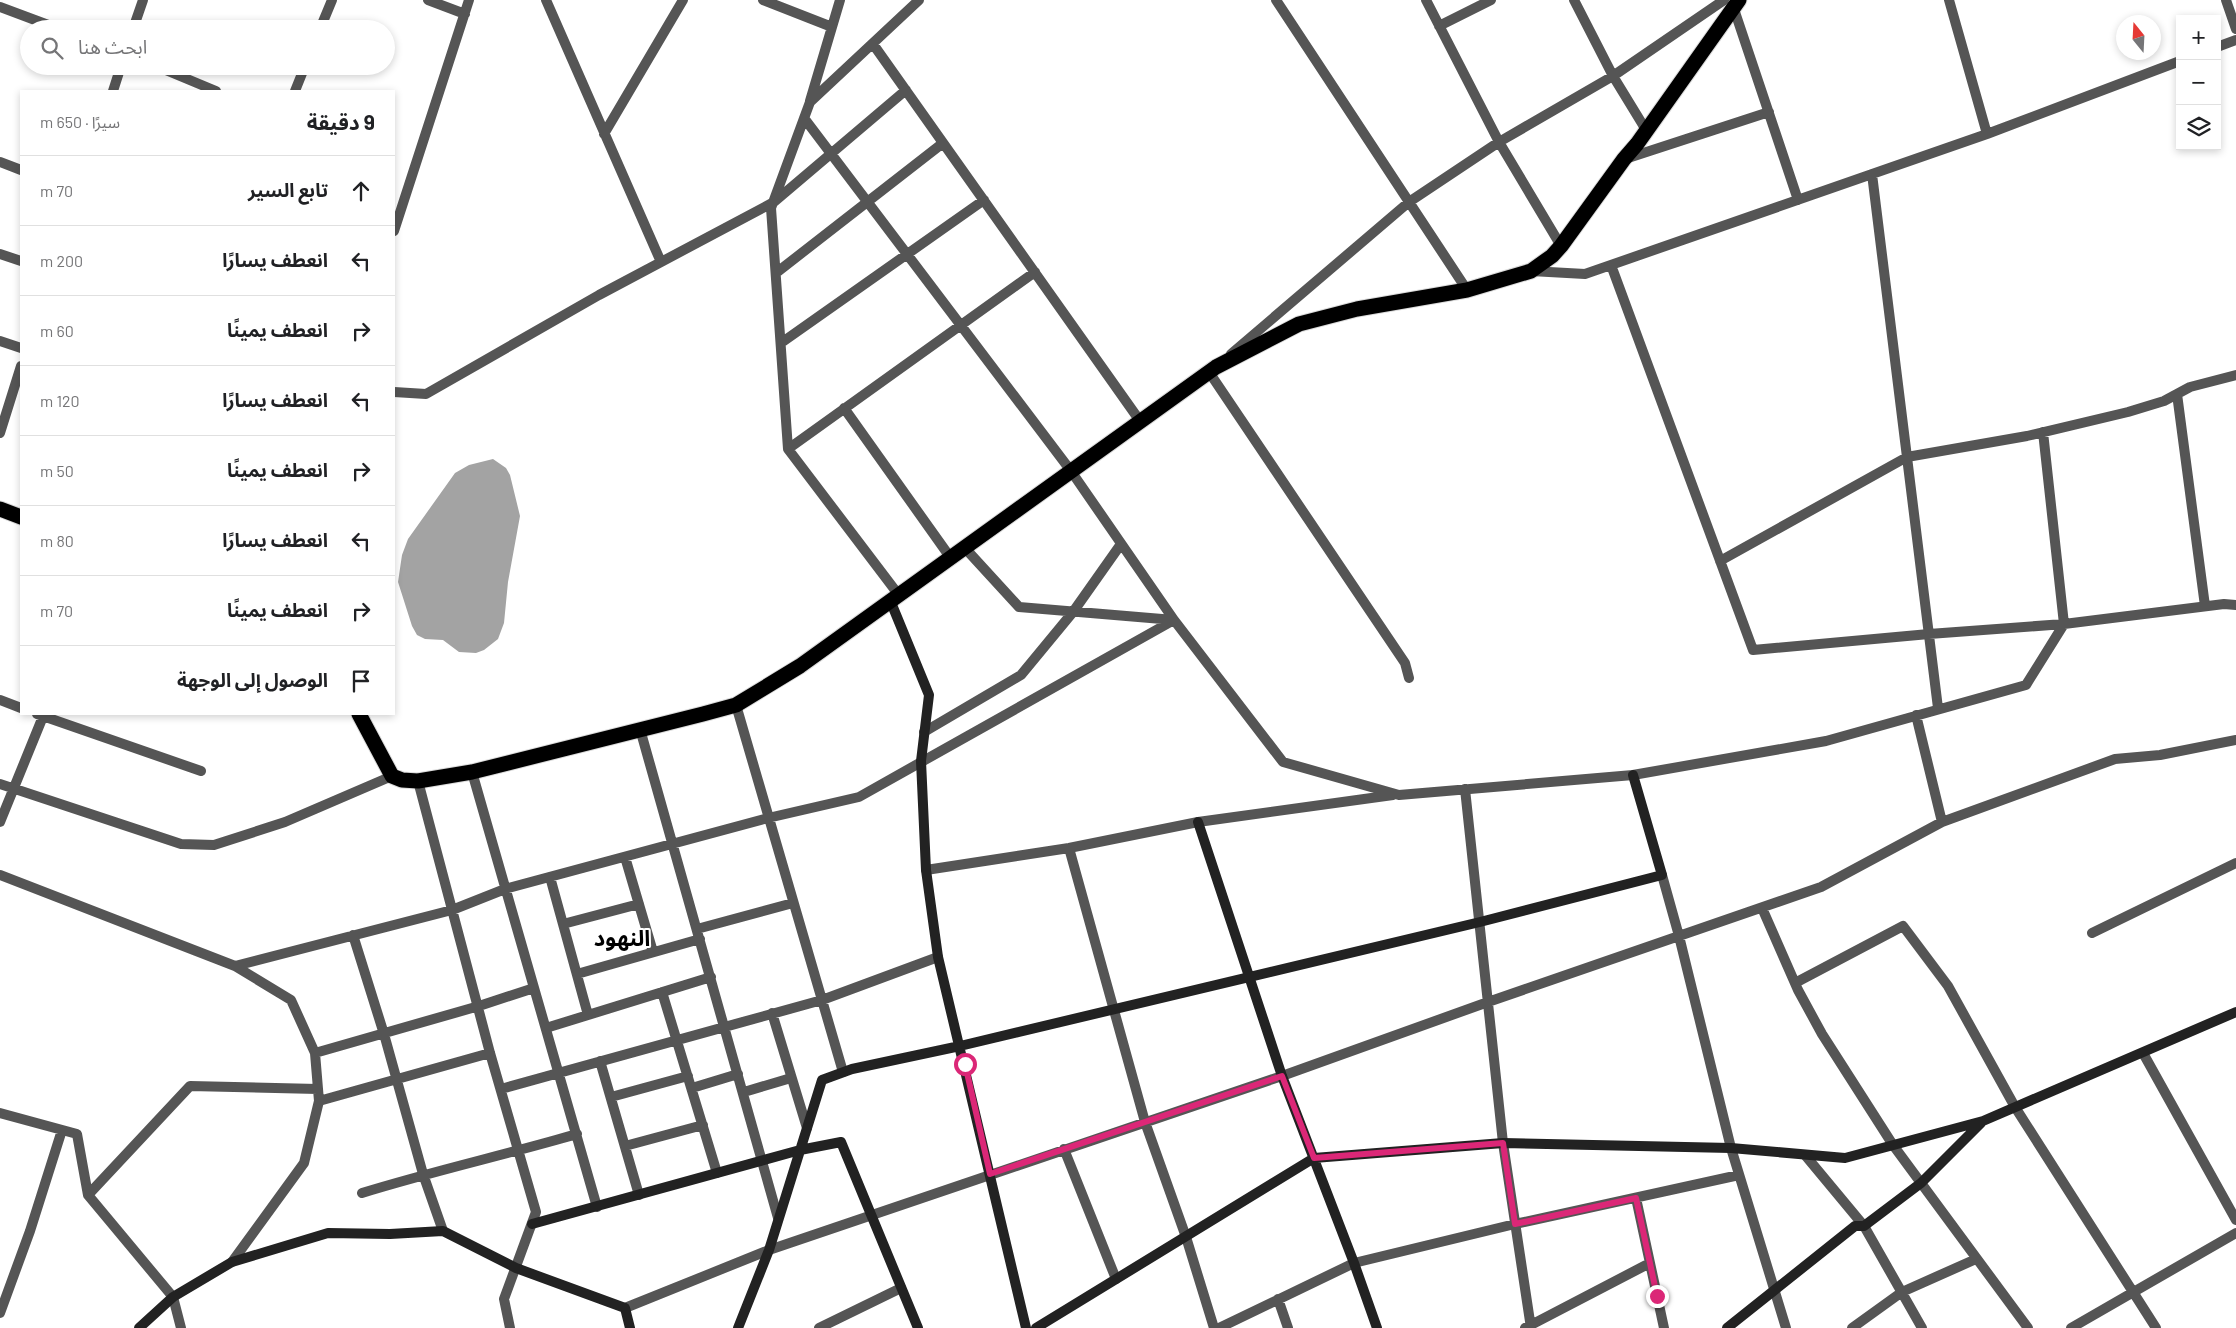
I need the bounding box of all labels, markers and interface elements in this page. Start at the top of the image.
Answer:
north arrow [2116,15,2161,60]
map controls [2176,15,2221,150]
button: + [2176,15,2221,60]
search box [20,20,395,75]
icon: search [38,34,66,62]
text: ابحث هنا [78,35,147,58]
button: − [2176,60,2221,105]
button: layers [2176,105,2221,150]
text: 9 دقيقة [307,109,375,134]
text: سيرًا · 650 m [40,112,120,131]
icon: ahead [347,177,375,205]
text: تابع السير [248,178,328,201]
text: 70 m [40,181,73,200]
icon: left [347,247,375,275]
text: انعطف يسارًا [222,248,328,271]
text: 200 m [40,251,83,270]
icon: right [347,317,375,345]
text: انعطف يمينًا [227,318,328,341]
text: 60 m [40,321,74,340]
icon: left [347,387,375,415]
text: انعطف يسارًا [222,388,328,411]
text: 120 m [40,391,80,410]
icon: right [347,457,375,485]
text: انعطف يمينًا [227,458,328,481]
text: 50 m [40,461,74,480]
icon: left [347,527,375,555]
text: انعطف يسارًا [222,528,328,551]
text: 80 m [40,531,74,550]
icon: right [347,597,375,625]
text: انعطف يمينًا [227,598,328,621]
text: 70 m [40,601,73,620]
icon: arrive [347,667,375,695]
text: الوصول إلى الوجهة [177,668,328,691]
district label: النهود [594,924,650,951]
route start [954,1053,977,1076]
route end [1646,1285,1669,1308]

